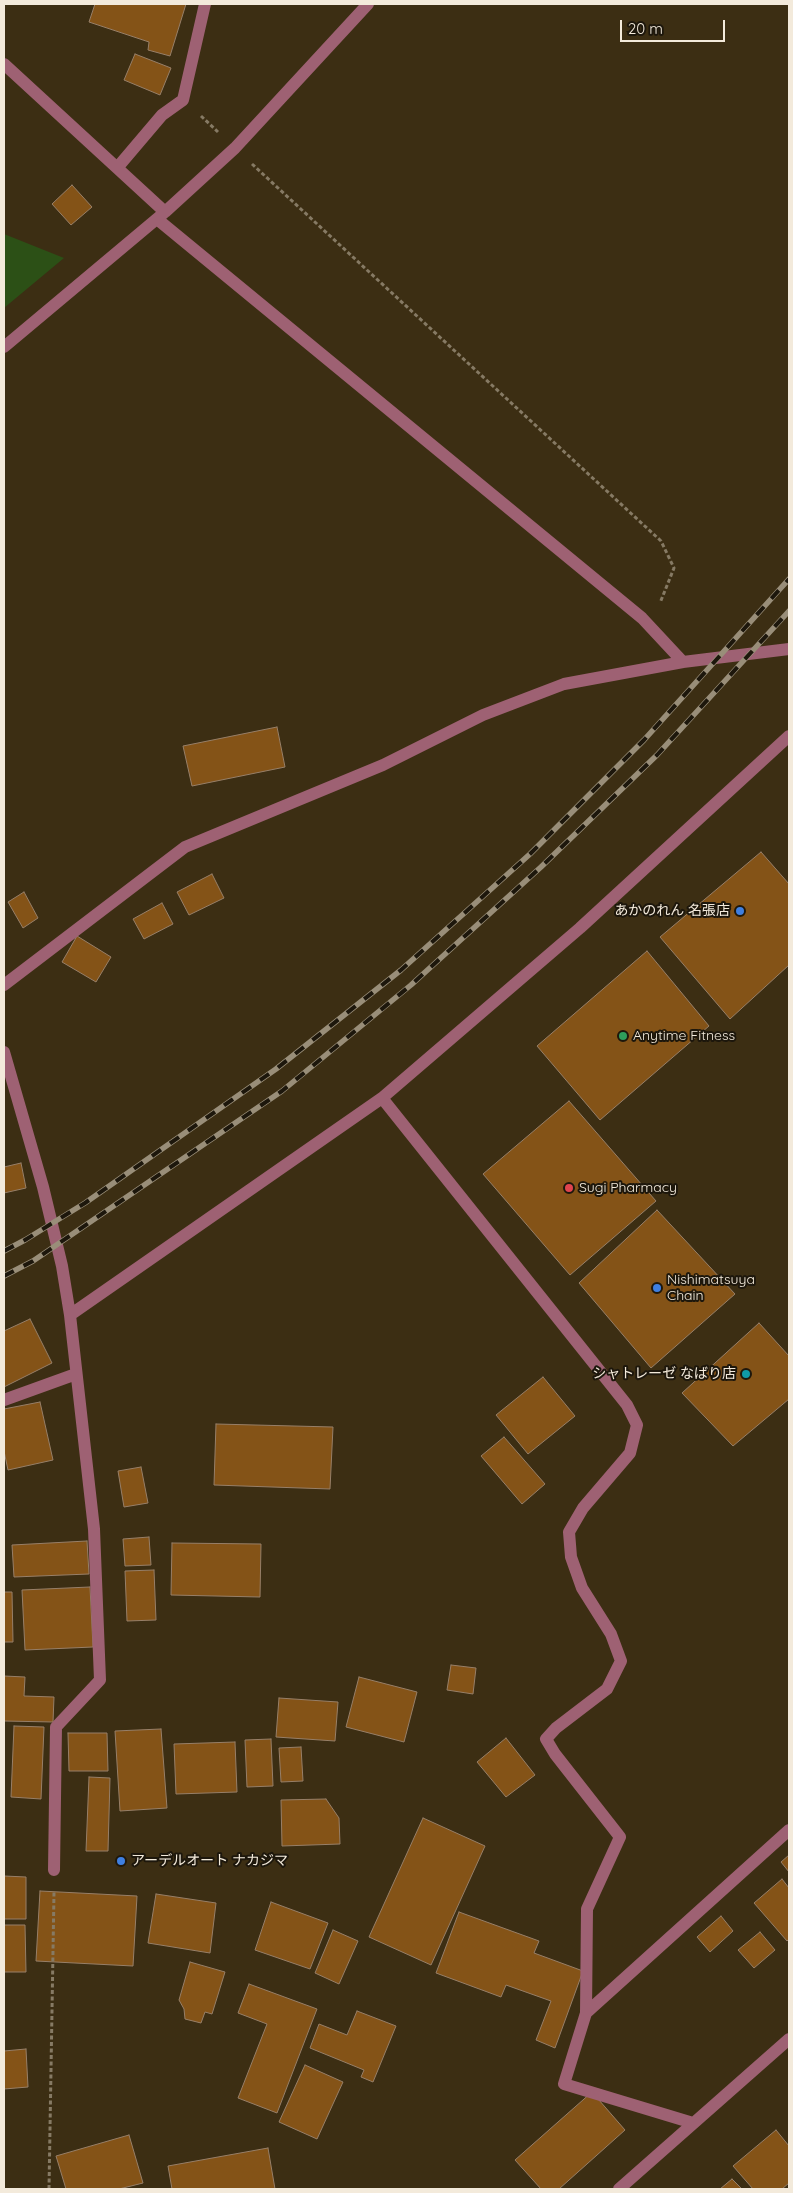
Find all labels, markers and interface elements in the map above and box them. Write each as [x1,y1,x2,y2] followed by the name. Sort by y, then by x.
[623,10,728,42] scale bar
[628,19,663,38] text: 20 m
[614,903,730,919] place label: あかのれん 名張店
[734,905,746,917] marker: あかのれん 名張店
[633,1028,735,1044] place label: Anytime Fitness
[617,1030,629,1042] marker: Anytime Fitness
[579,1180,677,1196] place label: Sugi Pharmacy
[563,1182,575,1194] marker: Sugi Pharmacy
[667,1272,755,1304] place label: Nishimatsuya Chain
[651,1282,663,1294] marker: Nishimatsuya Chain
[592,1366,736,1382] place label: シャトレーゼ なばり店
[740,1368,752,1380] marker: シャトレーゼ なばり店
[131,1853,288,1869] place label: アーデルオート ナカジマ
[115,1855,127,1867] marker: アーデルオート ナカジマ

